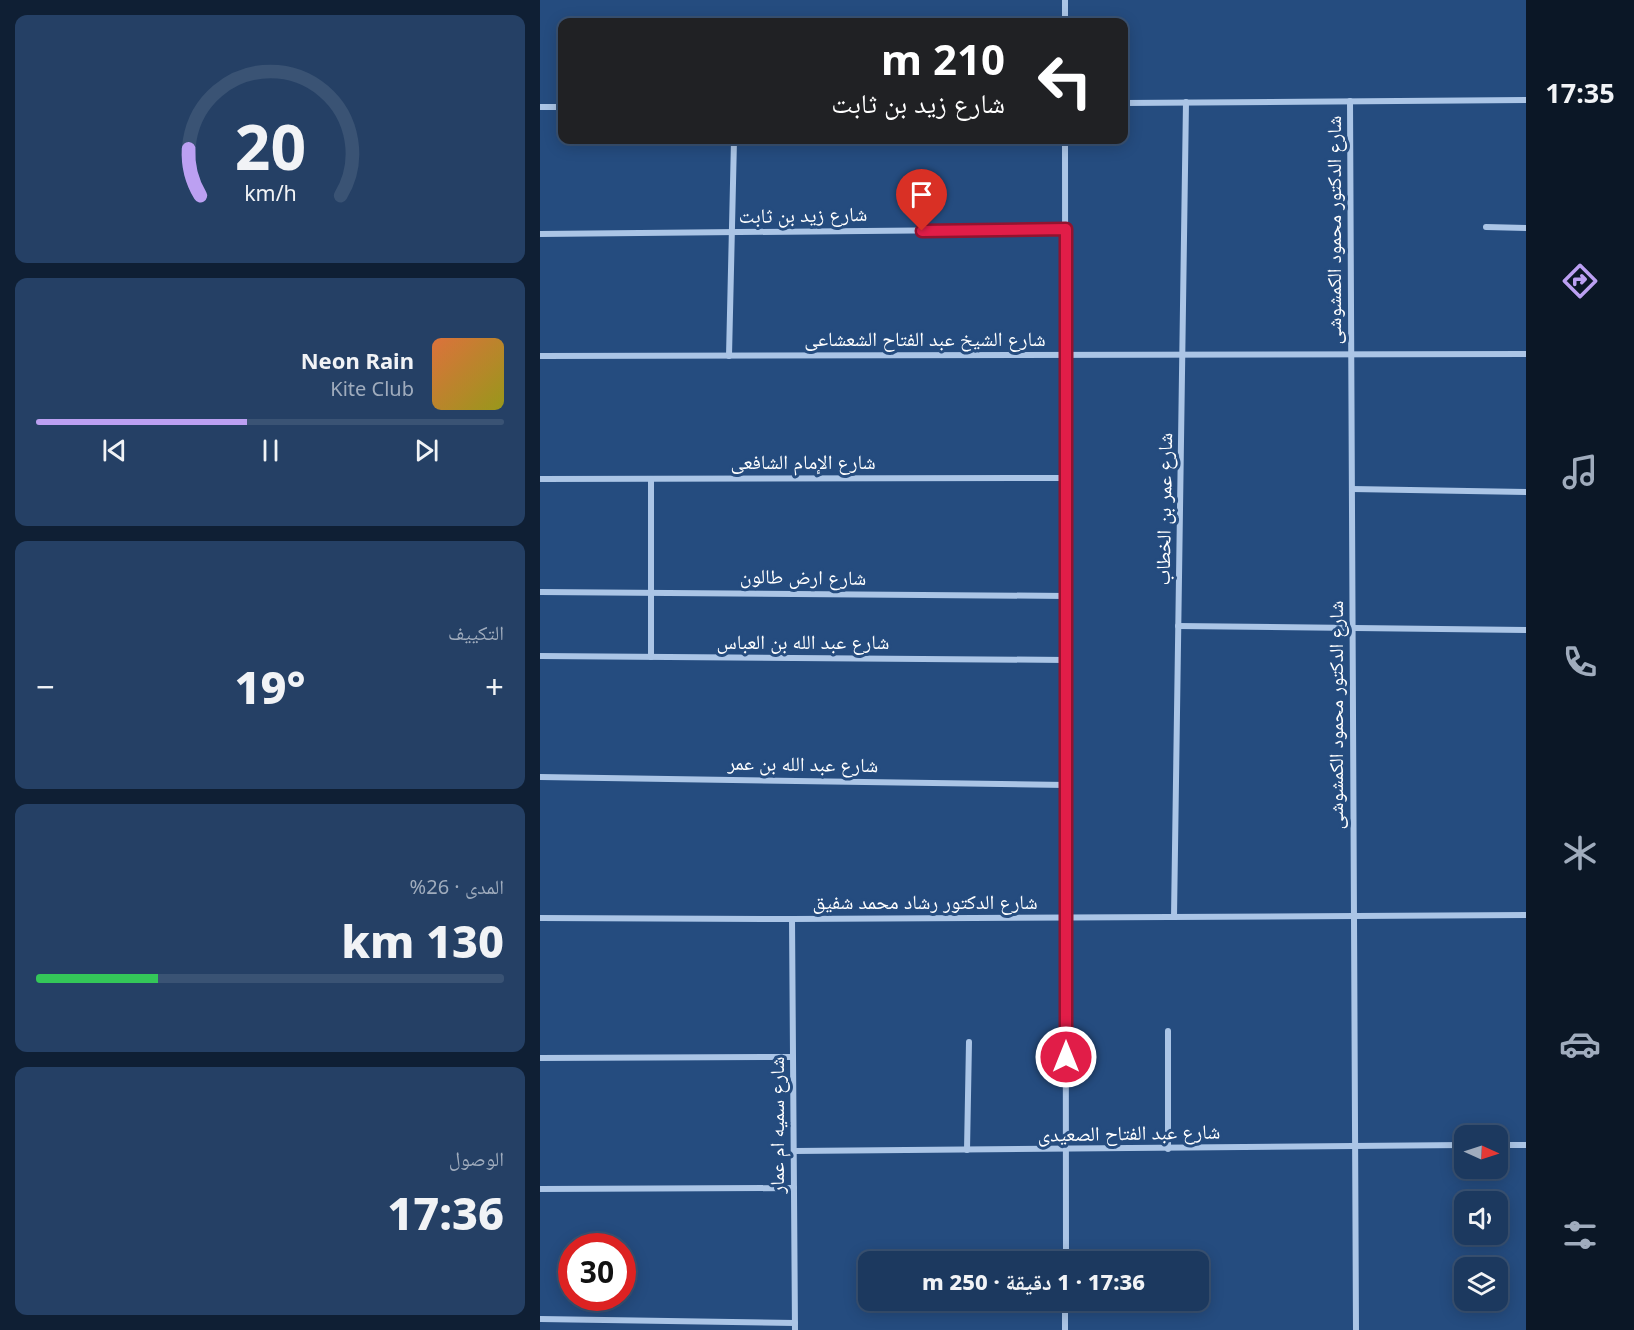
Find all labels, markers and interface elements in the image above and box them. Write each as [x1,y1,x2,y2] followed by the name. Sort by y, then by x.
[881,30,1005,87] text: 210 m
[1026,42,1104,120] icon: left
[1545,74,1615,111] text: 17:35
[831,84,1005,121] text: شارع زيد بن ثابت
[234,103,306,188] text: 20
[1320,116,1347,344] street label: شارع الدكتور محمود الكمشوشى
[896,169,947,231] pin
[244,178,296,207] text: km/h
[905,178,938,211] icon: arrive
[738,200,868,229] street label: شارع زيد بن ثابت
[1559,260,1601,302] icon: directions
[804,325,1046,352] street label: شارع الشيخ عبد الفتاح الشعشاعى
[301,345,414,375] text: Neon Rain
[330,375,414,402] text: Kite Club
[1149,432,1178,586] street label: شارع عمر بن الخطاب
[98,434,131,467] icon: previous
[254,434,287,467] icon: pause
[410,434,443,467] icon: next
[730,448,876,476] street label: شارع الإمام الشافعى
[1559,451,1601,493] icon: music
[740,562,866,591] street label: شارع ارض طالون
[1322,601,1349,829] street label: شارع الدكتور محمود الكمشوشى
[448,619,504,646] text: التكييف
[717,628,889,655] street label: شارع عبد الله بن العباس
[1559,641,1601,683] icon: phone
[234,656,306,717] text: 19°
[36,664,55,709] text: −
[485,664,504,709] text: +
[726,749,879,778] street label: شارع عبد الله بن عمر
[1559,832,1601,874] icon: climate
[410,873,504,900] text: المدى · 26%
[812,888,1038,915] street label: شارع الدكتور رشاد محمد شفيق
[341,910,504,971] text: 130 km
[1559,1023,1601,1065] icon: car
[1034,1025,1098,1089] position arrow
[763,1057,791,1194] street label: شارع سميه ام عمار
[1037,1117,1221,1148] street label: شارع عبد الفتاح الصعيدى
[1454,1125,1508,1179] north arrow
[1454,1125,1508,1311] map controls
[449,1145,504,1172] text: الوصول
[387,1182,504,1243] text: 17:36
[1454,1191,1508,1245] button: sound
[1559,1214,1601,1256] icon: filters
[558,1233,636,1311] speed limit sign: 30
[1454,1257,1508,1311] button: layers
[922,1266,1145,1296] text: 17:36 · 1 دقيقة · 250 m

